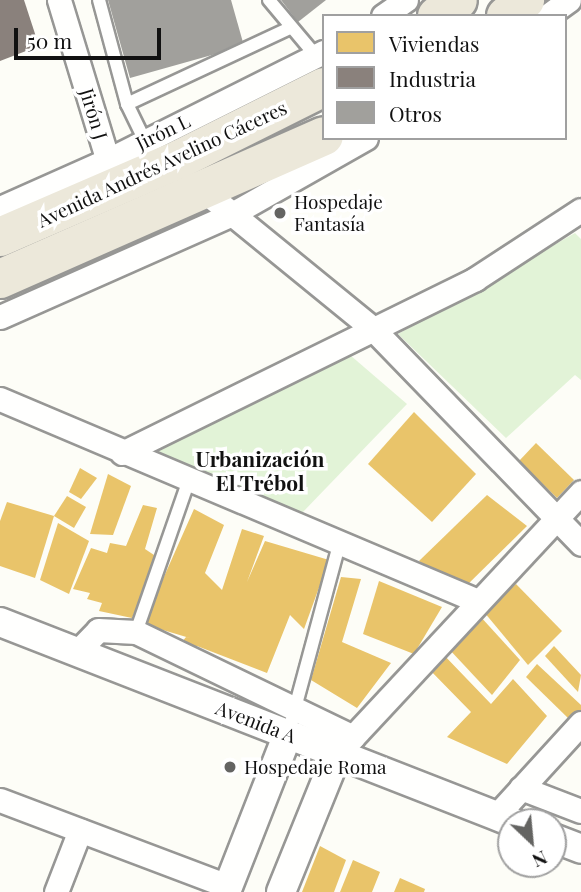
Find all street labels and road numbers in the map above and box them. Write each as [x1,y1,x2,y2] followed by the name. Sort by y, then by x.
[75,86,113,142] street label: Jirón J
[33,96,291,232] street label: Avenida Andrés Avelino Cáceres
[132,109,194,155] street label: Jirón L
[212,696,300,748] street label: Avenida A

